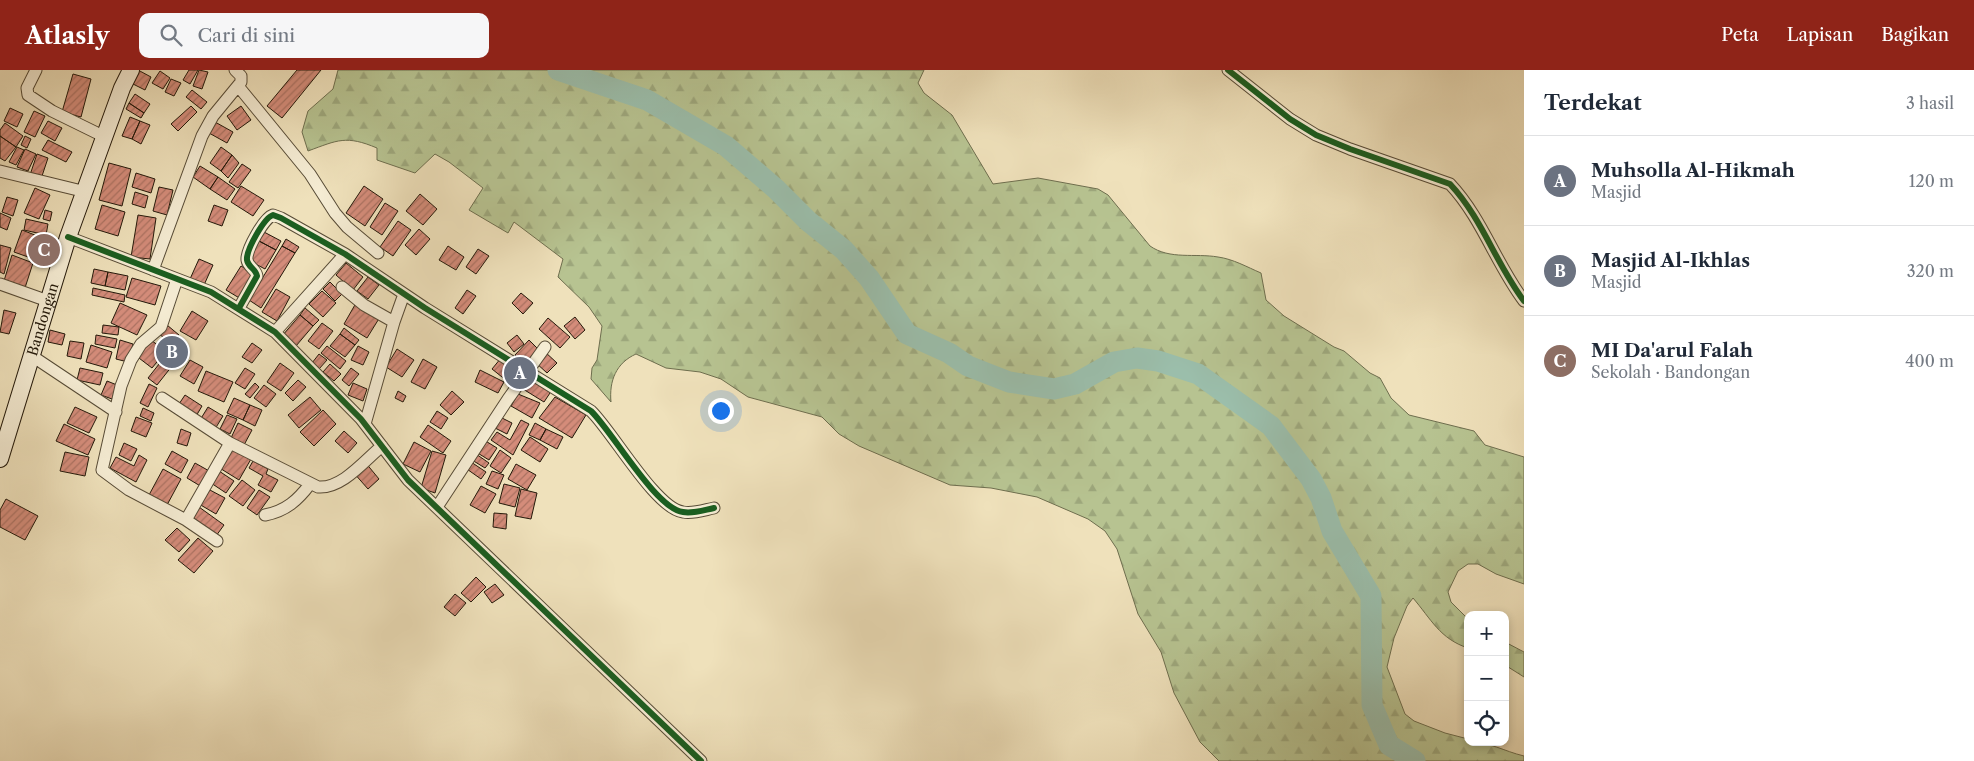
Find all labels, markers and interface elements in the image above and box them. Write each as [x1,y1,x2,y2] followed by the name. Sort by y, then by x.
[139,13,489,58] search box
[25,21,109,50] text: Atlasly
[157,21,185,49] icon: search
[197,24,295,47] text: Cari di sini
[1721,24,1759,46] text: Peta
[1787,24,1853,46] text: Lapisan
[1881,24,1949,46] text: Bagikan
[1544,90,1642,115] text: Terdekat
[1906,93,1954,113] text: 3 hasil
[1591,159,1795,182] text: Muhsolla Al-Hikmah
[1554,171,1566,191] text: A
[1909,171,1954,191] text: 120 m
[1591,182,1642,202] text: Masjid
[28,231,60,269] pin: C
[1591,249,1750,272] text: Masjid Al-Ikhlas
[1554,261,1566,281] text: B
[1907,261,1954,281] text: 320 m
[1591,272,1642,292] text: Masjid
[23,281,62,358] street label: Bandongan
[156,333,188,371] pin: B
[1591,339,1753,362] text: MI Da'arul Falah
[1554,351,1566,371] text: C
[1905,351,1954,371] text: 400 m
[504,354,536,392] pin: A
[1591,362,1750,382] text: Sekolah · Bandongan
[708,398,734,424] your location
[1464,611,1509,746] map controls
[1464,611,1509,656] button: +
[1464,656,1509,701] button: −
[1464,701,1509,746] button: locate

